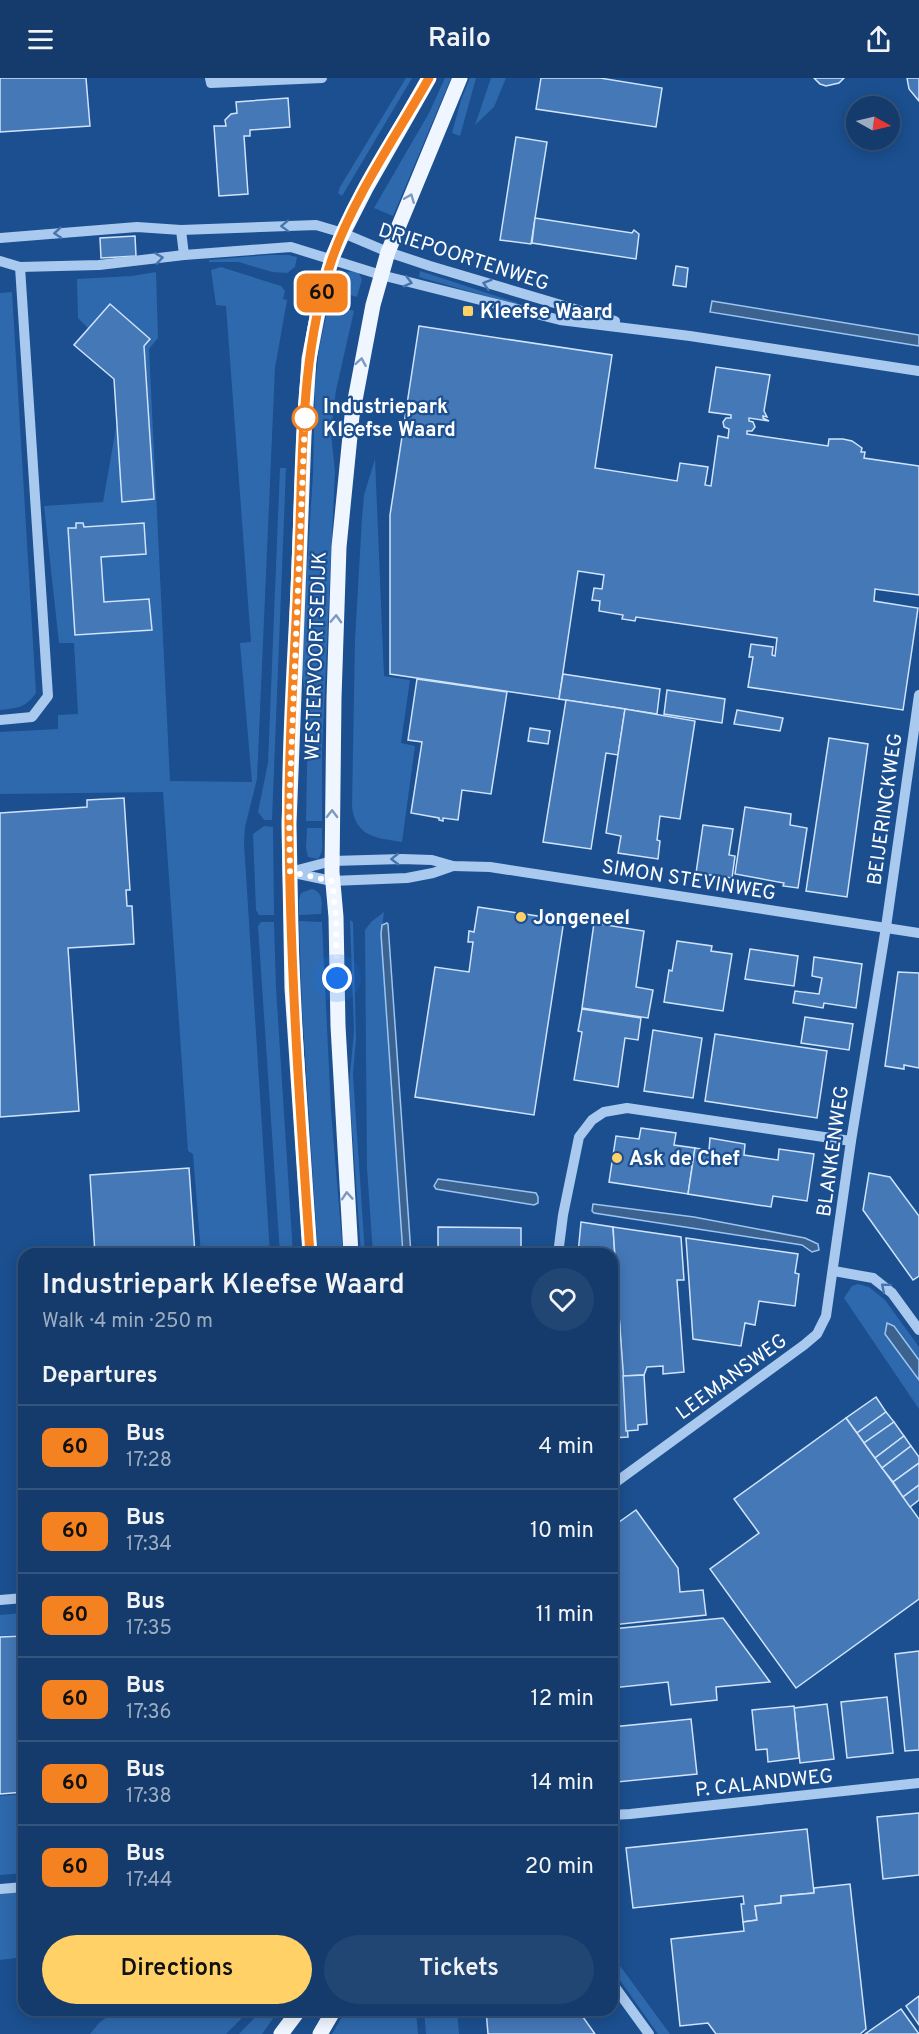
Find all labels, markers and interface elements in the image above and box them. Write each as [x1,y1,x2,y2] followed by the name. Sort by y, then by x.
[428,22,491,56] text: Railo
[24,23,57,56] icon: menu
[862,23,895,56] icon: share
[846,96,900,150] north arrow
[846,96,900,150] map controls
[403,194,415,205] one-way arrow
[375,218,552,298] street label: DRIEPOORTENWEG
[281,220,290,232] one-way arrow
[53,226,62,239] one-way arrow
[155,252,164,265] one-way arrow
[295,274,349,312] line badge: 60
[402,275,413,287] one-way arrow
[482,279,493,291] one-way arrow
[309,280,335,307] text: 60
[480,300,613,326] place label: Kleefse Waard
[461,304,475,318] marker: Kleefse Waard
[354,358,367,368] one-way arrow
[323,395,456,444] place label: Industriepark Kleefse Waard
[292,405,318,431] marker: Industriepark Kleefse Waard
[300,551,334,761] street label: WESTERVOORTSEDIJK
[330,614,343,623] one-way arrow
[862,731,910,887] street label: BEIJERINCKWEG
[326,809,339,818] one-way arrow
[391,853,400,865] one-way arrow
[600,854,778,908] street label: SIMON STEVINWEG
[533,906,630,932] place label: Jongeneel
[514,910,528,924] marker: Jongeneel
[322,963,352,993] your location
[812,1084,856,1219] street label: BLANKENWEG
[629,1147,740,1173] place label: Ask de Chef
[610,1151,624,1165] marker: Ask de Chef
[341,1191,354,1200] one-way arrow
[42,1268,405,1304] text: Industriepark Kleefse Waard
[531,1268,594,1331] button: heart
[881,1284,892,1295] one-way arrow
[42,1309,213,1335] text: Walk · 4 min · 250 m
[671,1329,793,1427] street label: LEEMANSWEG
[42,1363,158,1390] text: Departures
[126,1421,165,1448] text: Bus
[62,1434,88,1461] text: 60
[539,1434,594,1461] text: 4 min
[126,1448,172,1474] text: 17:28
[126,1505,165,1532] text: Bus
[62,1518,88,1545] text: 60
[530,1518,594,1545] text: 10 min
[126,1532,172,1558] text: 17:34
[126,1589,165,1616] text: Bus
[62,1602,88,1629] text: 60
[536,1602,594,1629] text: 11 min
[126,1616,172,1642] text: 17:35
[126,1673,165,1700] text: Bus
[62,1686,88,1713] text: 60
[531,1686,594,1713] text: 12 min
[126,1700,172,1726] text: 17:36
[126,1757,165,1784] text: Bus
[694,1764,834,1804] street label: P. CALANDWEG
[62,1770,88,1797] text: 60
[531,1770,594,1797] text: 14 min
[126,1784,172,1810] text: 17:38
[126,1841,165,1868] text: Bus
[62,1854,88,1881] text: 60
[525,1854,594,1881] text: 20 min
[126,1868,172,1894] text: 17:44
[42,1935,312,2004] button: Directions
[324,1935,594,2004] button: Tickets

